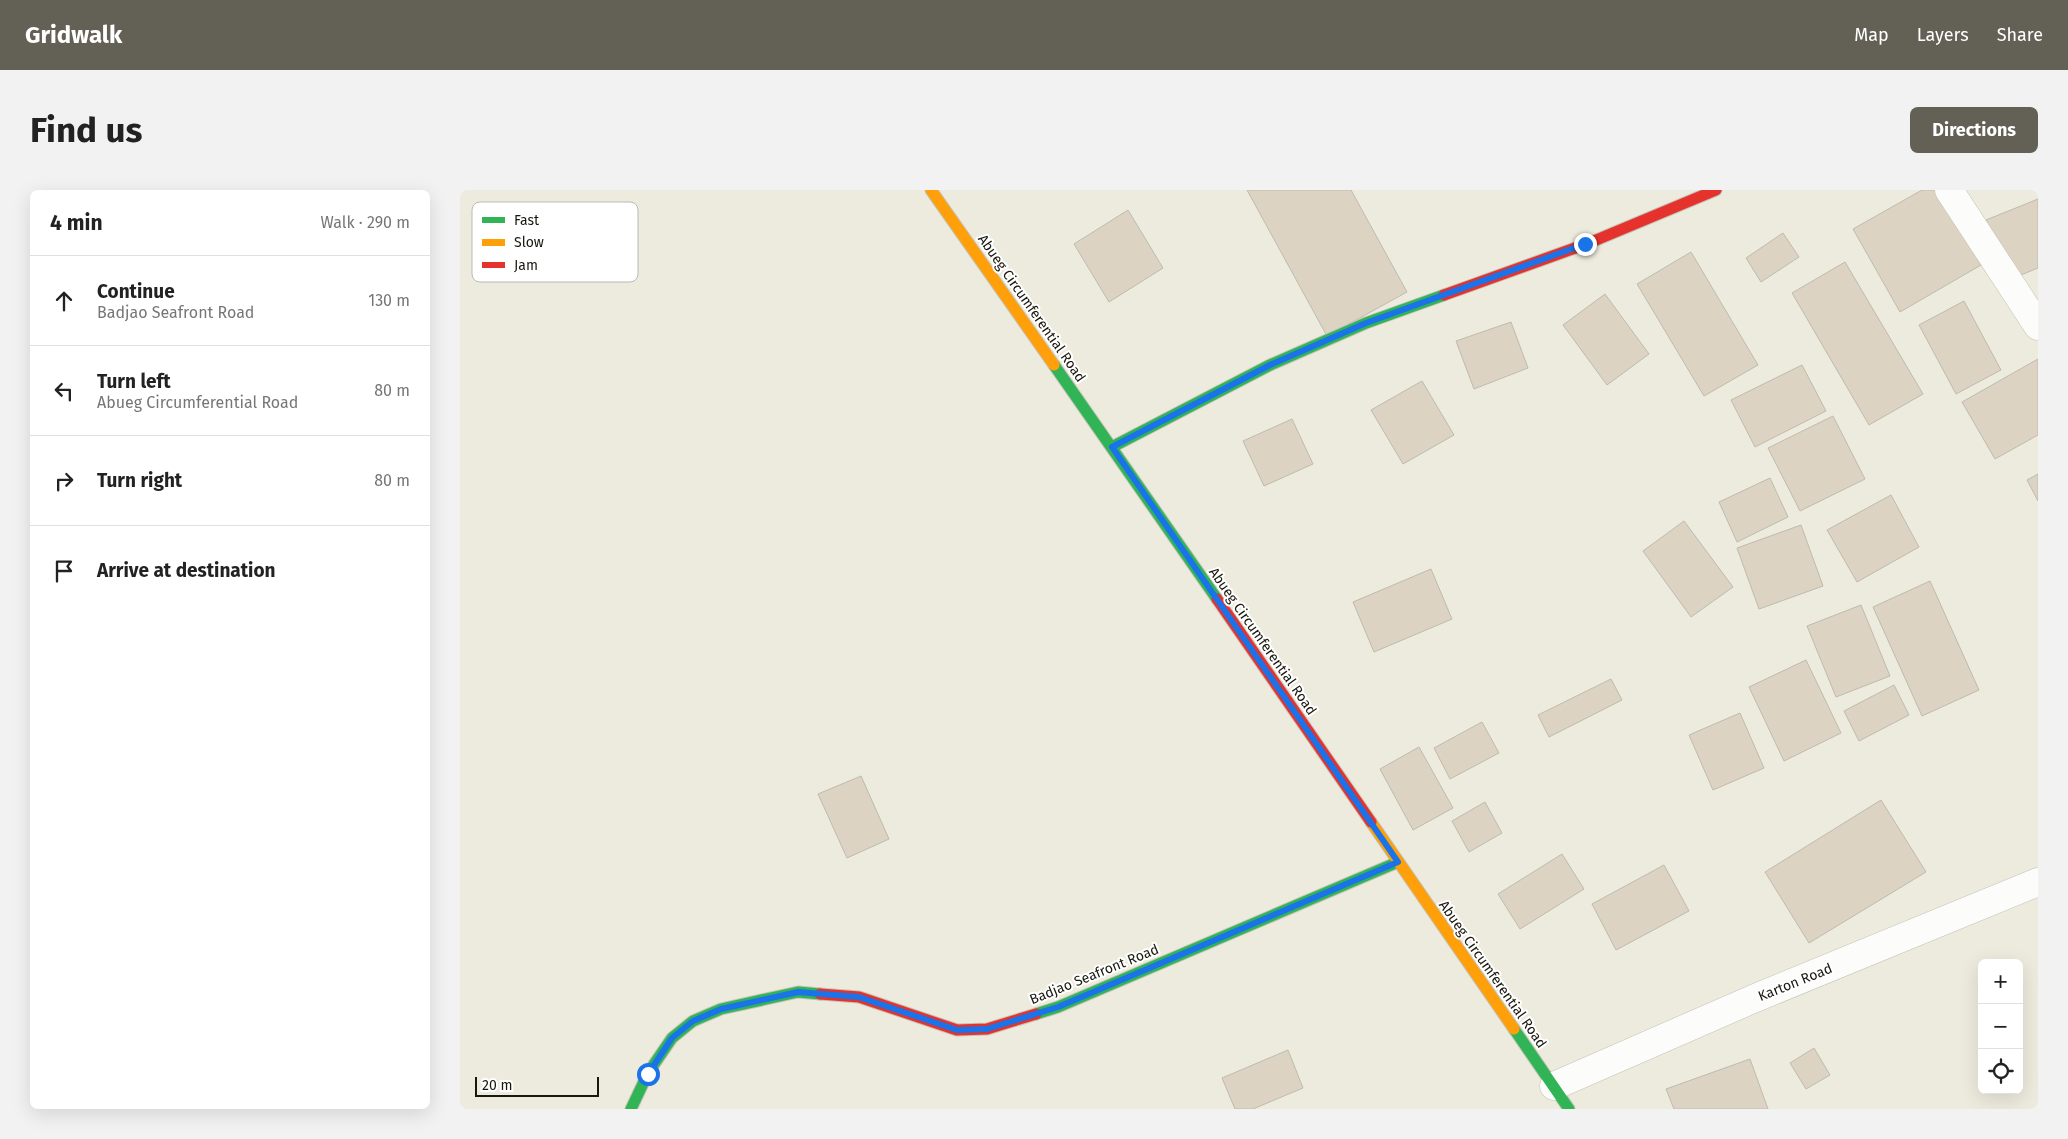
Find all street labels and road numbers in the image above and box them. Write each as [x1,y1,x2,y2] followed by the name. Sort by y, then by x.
[974,231,1089,385] street label: Abueg Circumferential Road
[1205,564,1320,718] street label: Abueg Circumferential Road
[1435,897,1550,1051] street label: Abueg Circumferential Road
[1027,941,1161,1008] street label: Badjao Seafront Road
[1756,960,1835,1005] street label: Karton Road

